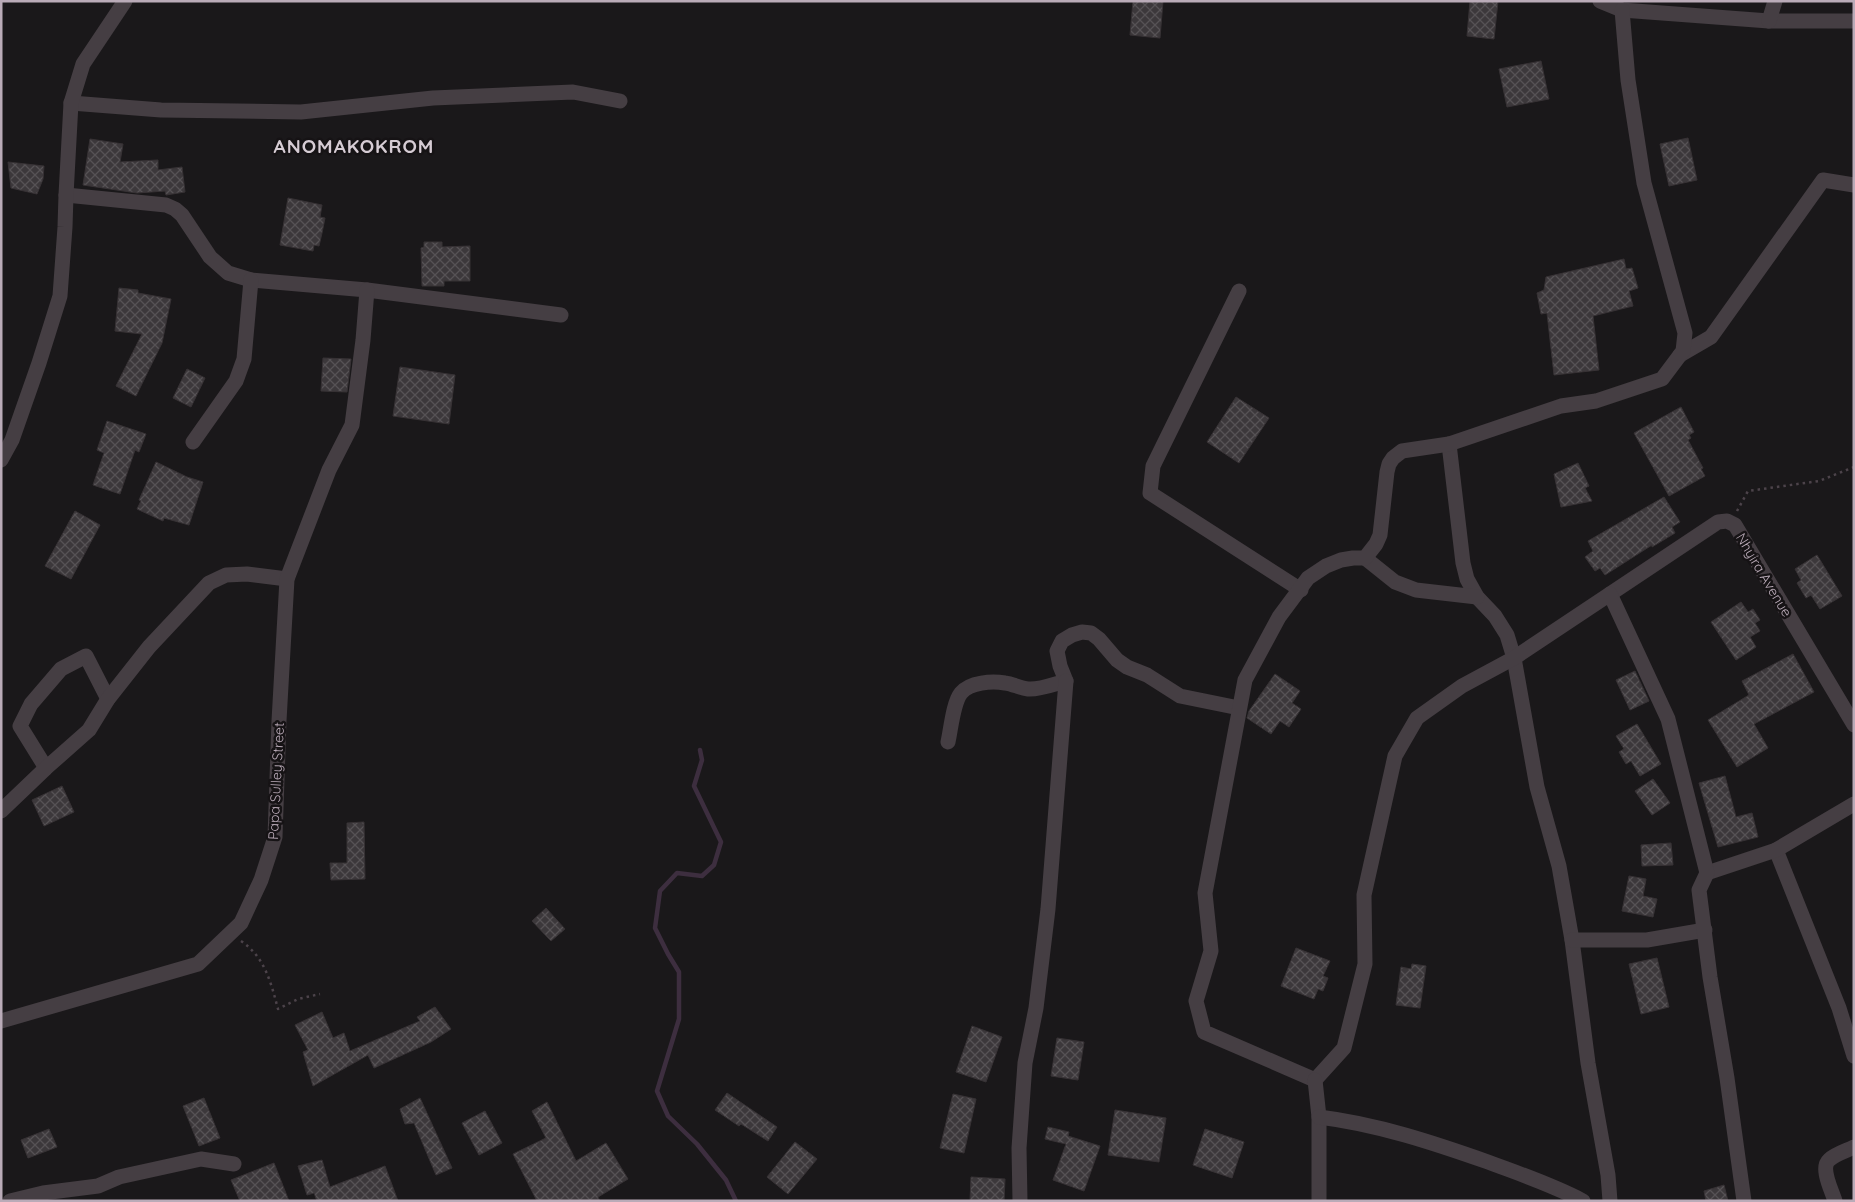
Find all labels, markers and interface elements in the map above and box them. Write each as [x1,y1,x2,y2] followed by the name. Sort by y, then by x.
[274,134,434,158] district label: ANOMAKOKROM
[1732,530,1796,620] street label: Nhyira Avenue
[264,722,288,840] street label: Papa Sulley Street

